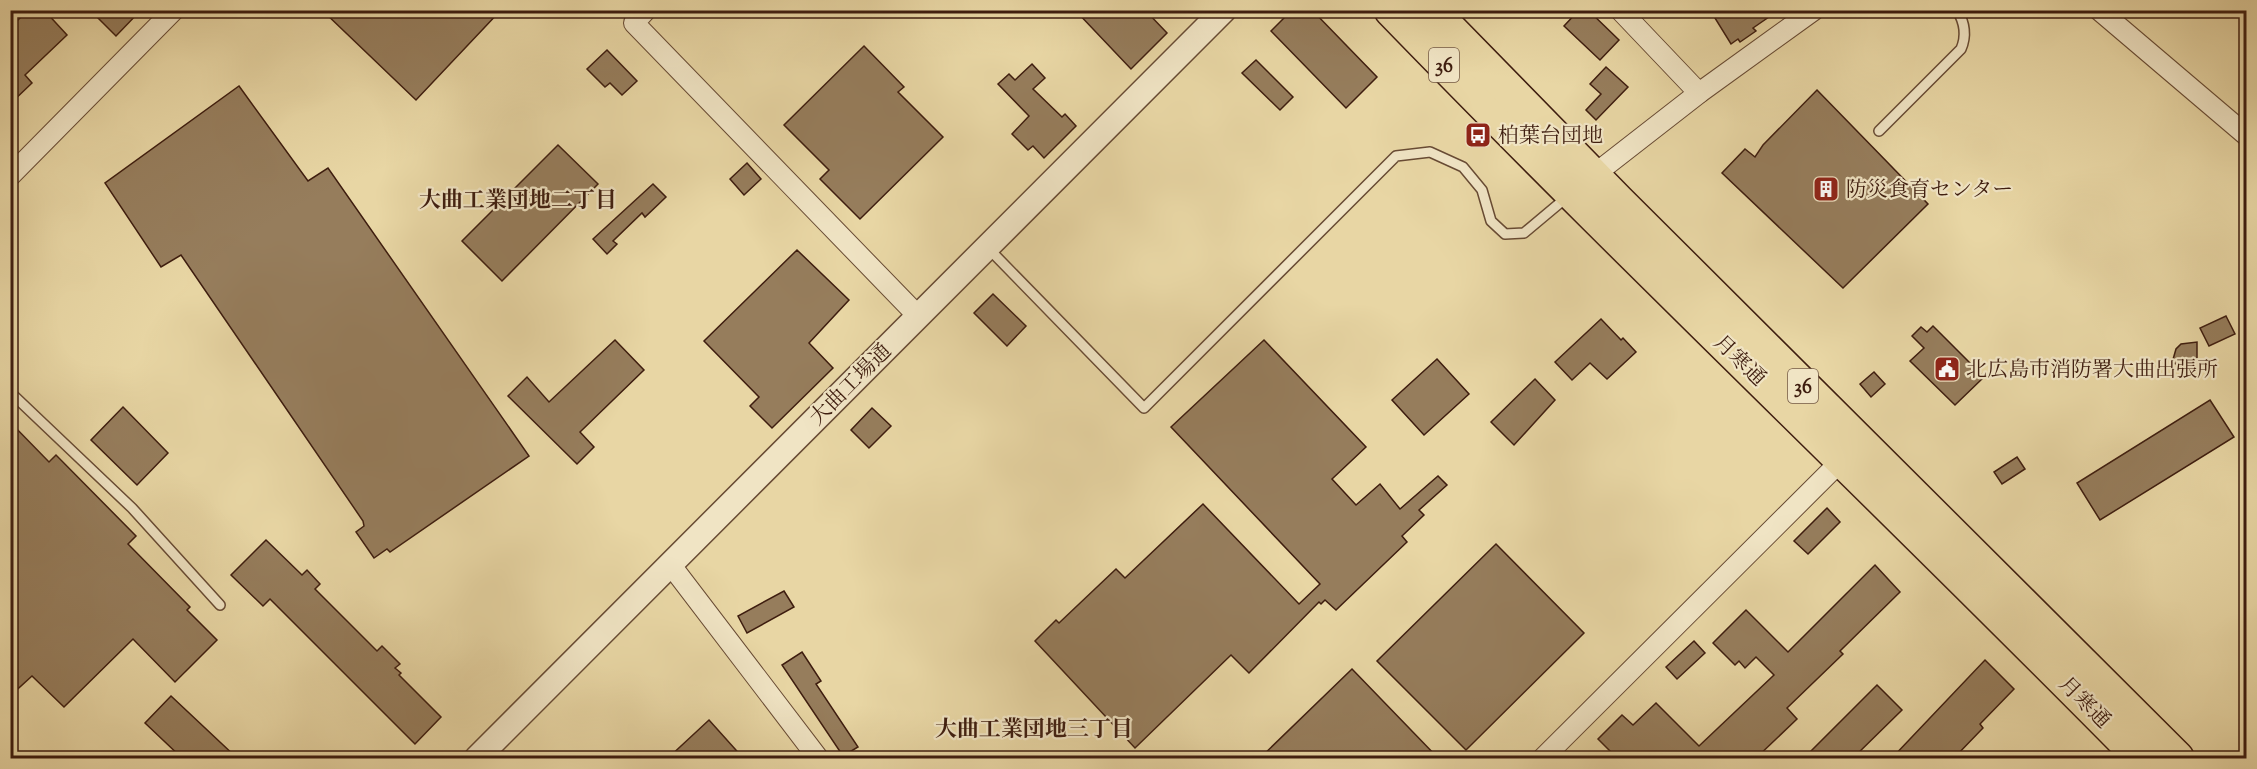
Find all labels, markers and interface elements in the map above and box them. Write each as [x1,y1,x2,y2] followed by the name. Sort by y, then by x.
[1429,48,1459,82] road number: 36
[1463,120,1493,150] bus stop icon: 柏葉台団地
[1498,122,1603,152] place label: 柏葉台団地
[1811,174,1841,204] building icon: 防災食育センター
[1846,176,2013,206] place label: 防災食育センター
[419,186,617,218] district label: 大曲工業団地二丁目
[1706,329,1772,394] street label: 月寒通
[804,338,899,433] street label: 大曲工場通
[1932,354,1962,384] public building icon: 北広島市消防署大曲出張所
[1966,356,2218,386] place label: 北広島市消防署大曲出張所
[1788,369,1818,403] road number: 36
[2051,671,2116,736] street label: 月寒通
[935,715,1133,747] district label: 大曲工業団地三丁目

